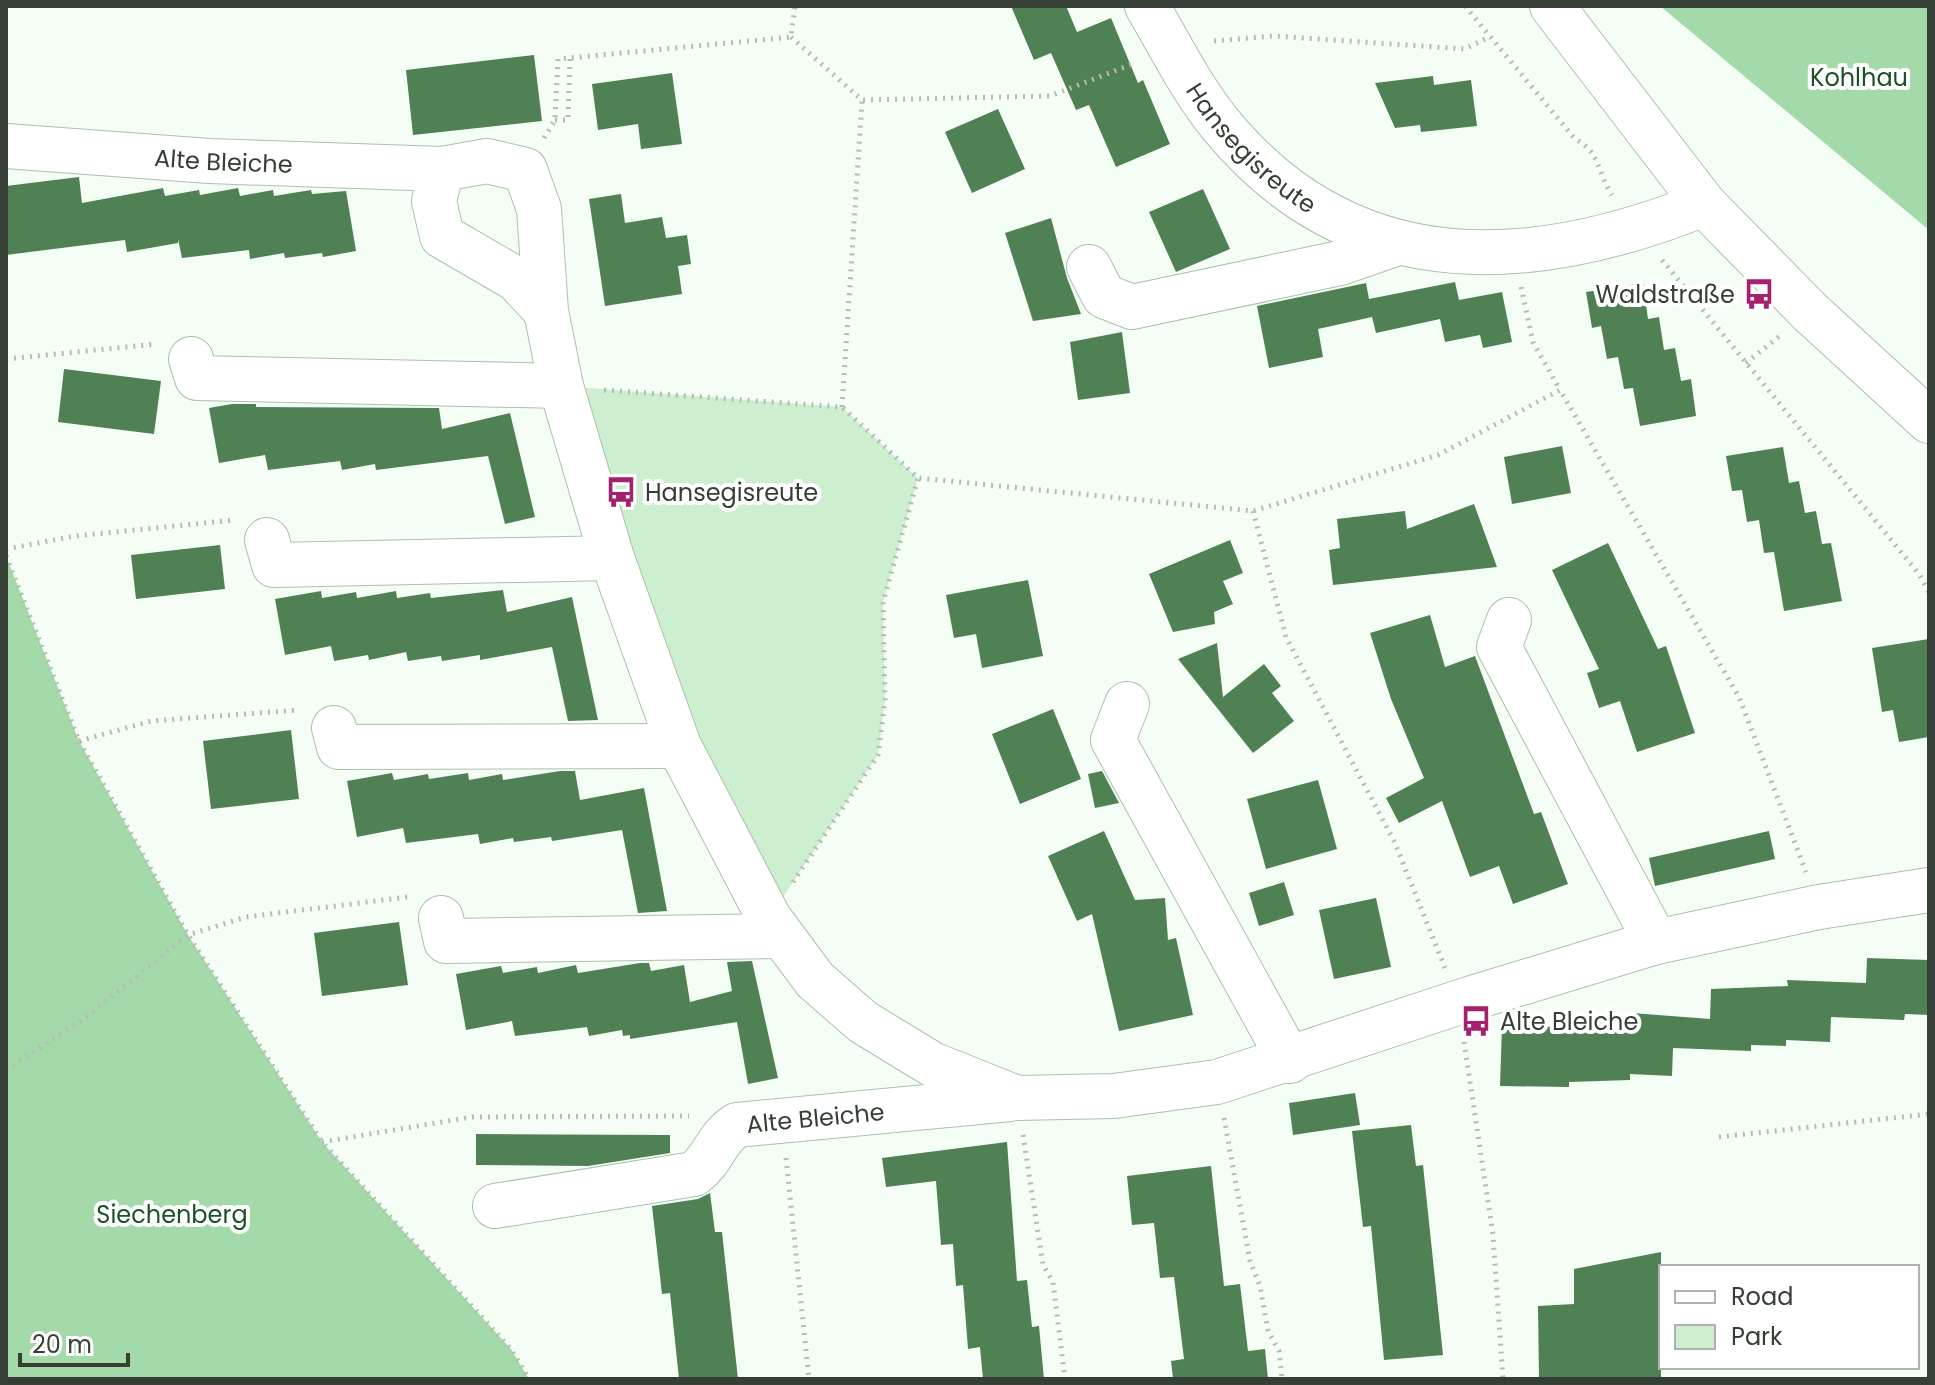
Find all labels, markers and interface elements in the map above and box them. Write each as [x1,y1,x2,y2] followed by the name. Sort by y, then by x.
[1810,61,1908,94] park label: Kohlhau
[1179,76,1323,221] street label: Hansegisreute
[153,141,293,180] street label: Alte Bleiche
[1742,277,1776,311] bus stop icon: Waldstraße
[1596,278,1735,311] place label: Waldstraße
[604,475,638,509] bus stop icon: Hansegisreute
[645,476,818,509] place label: Hansegisreute
[1459,1004,1493,1038] bus stop icon: Alte Bleiche
[1500,1005,1638,1038] place label: Alte Bleiche
[745,1095,886,1141] street label: Alte Bleiche
[96,1198,248,1231] park label: Siechenberg
[1659,1265,1919,1369] legend
[1731,1280,1793,1313] text: Road
[20,1317,128,1367] scale bar
[1731,1320,1783,1353] text: Park
[32,1328,92,1361] text: 20 m

